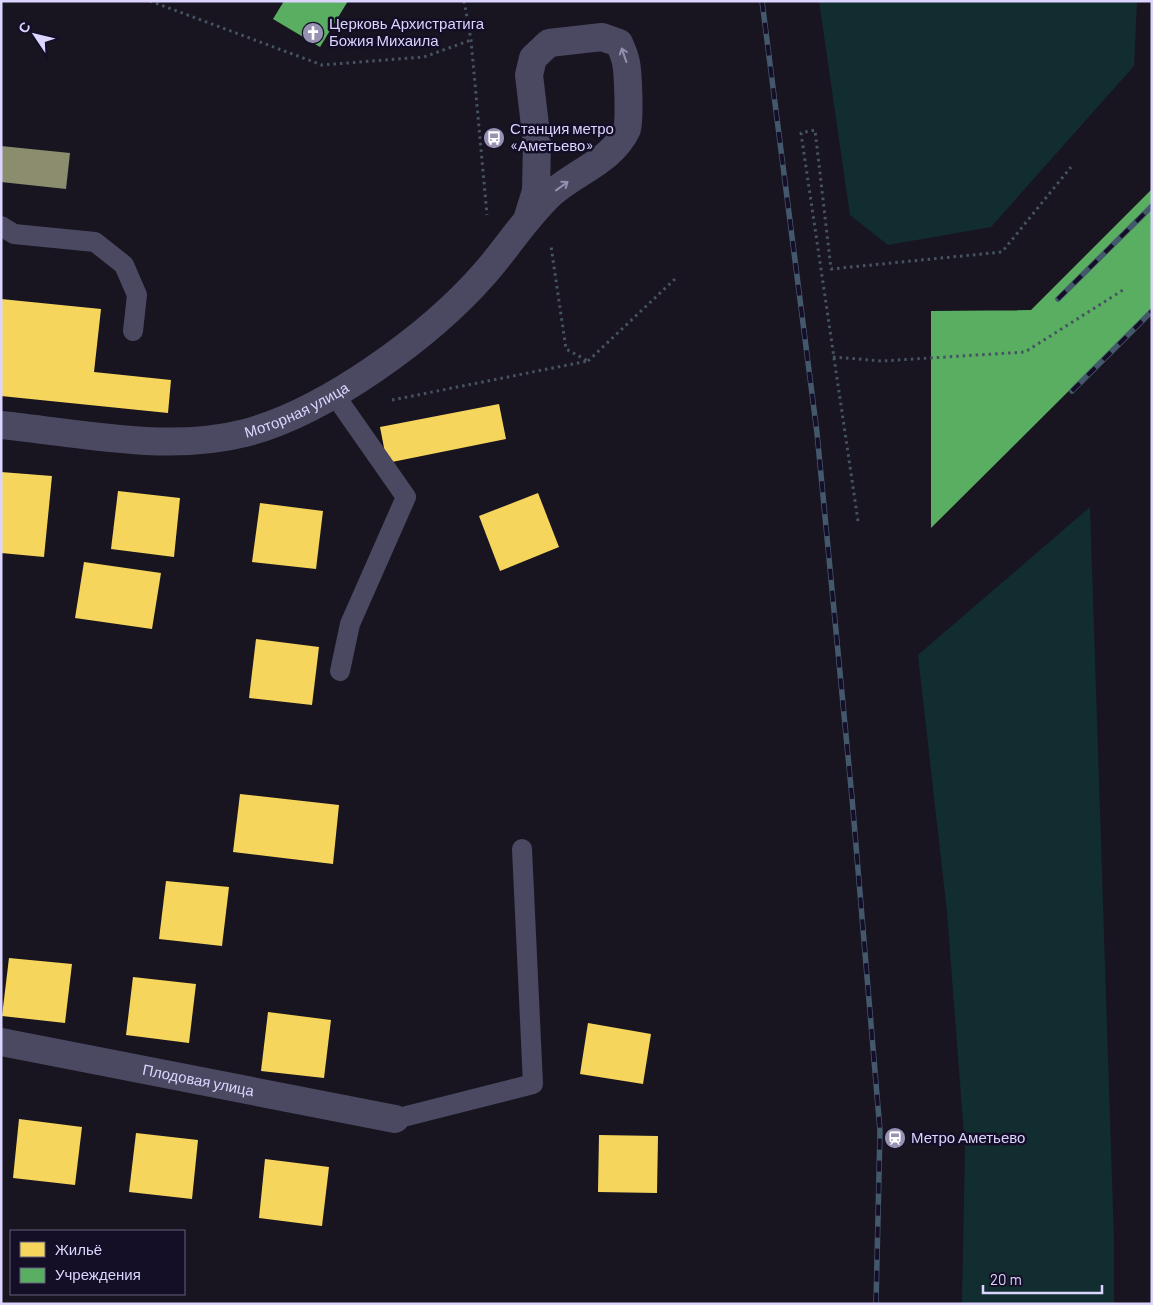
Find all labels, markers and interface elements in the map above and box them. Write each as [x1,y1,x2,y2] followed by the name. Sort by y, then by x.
[10,10,60,60] north arrow
[329,14,485,49] place label: Церковь Архистратига Божия Михаила
[14,18,34,36] text: С
[301,21,325,45] church icon: Церковь Архистратига Божия Михаила
[618,48,628,64] one-way arrow
[510,119,614,154] place label: Станция метро «Аметьево»
[482,126,506,150] bus stop icon: Станция метро «Аметьево»
[555,181,569,191] one-way arrow
[242,377,352,441] street label: Моторная улица
[141,1060,256,1099] street label: Плодовая улица
[883,1126,907,1150] station icon: Метро Аметьево
[911,1128,1025,1146] place label: Метро Аметьево
[10,1230,185,1295] legend
[55,1240,102,1258] text: Жильё
[983,1262,1102,1294] scale bar
[55,1265,141,1283] text: Учреждения
[990,1270,1022,1288] text: 20 m

